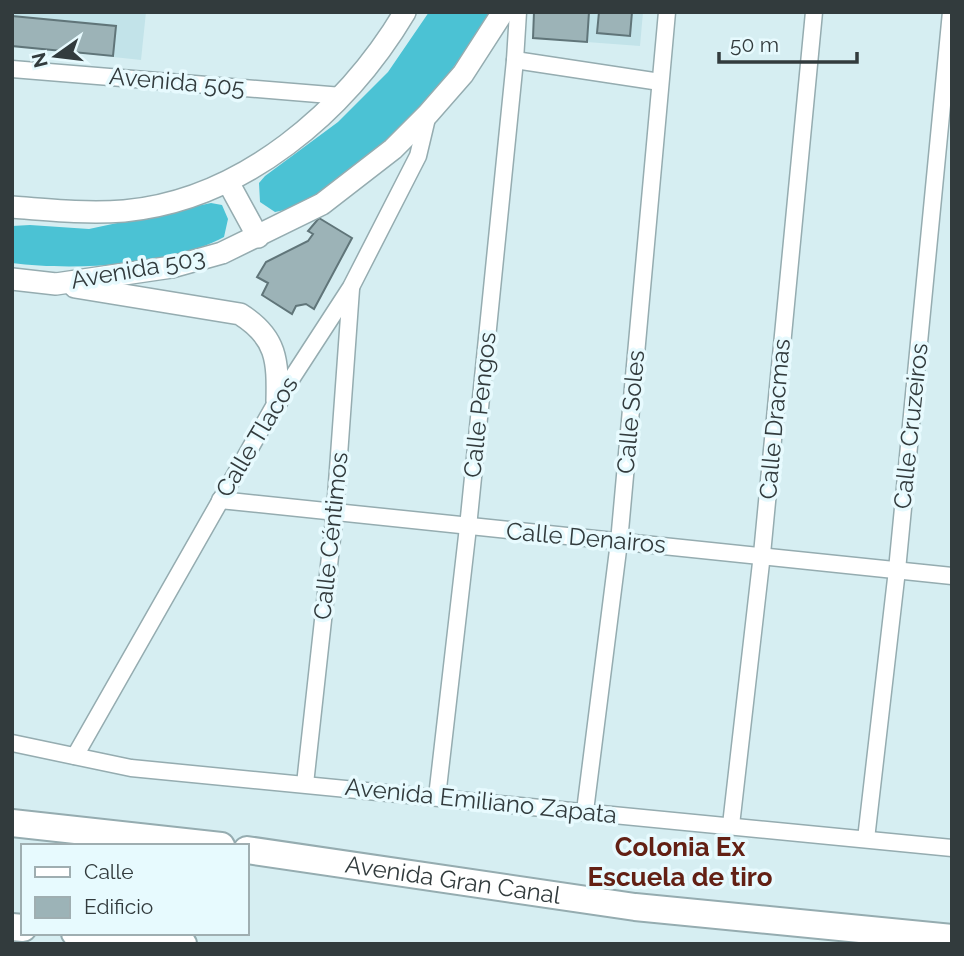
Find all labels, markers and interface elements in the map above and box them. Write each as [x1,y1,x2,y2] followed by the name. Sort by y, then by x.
[21,21,91,91] north arrow
[719,21,857,65] scale bar
[730,32,779,57] text: 50 m
[27,50,52,70] text: N
[108,61,246,102] street label: Avenida 505
[69,242,207,295] street label: Avenida 503
[457,331,502,479] street label: Calle Pengos
[753,337,796,501] street label: Calle Dracmas
[887,342,934,510] street label: Calle Cruzeiros
[611,349,650,475] street label: Calle Soles
[209,371,304,502] street label: Calle Tlacos
[307,451,354,621] street label: Calle Céntimos
[505,516,667,559] street label: Calle Denairos
[344,772,618,829] street label: Avenida Emiliano Zapata
[588,832,772,892] district label: Colonia Ex Escuela de tiro
[21,844,248,935] legend
[343,850,563,910] street label: Avenida Gran Canal
[84,859,134,884] text: Calle
[84,894,153,919] text: Edificio

